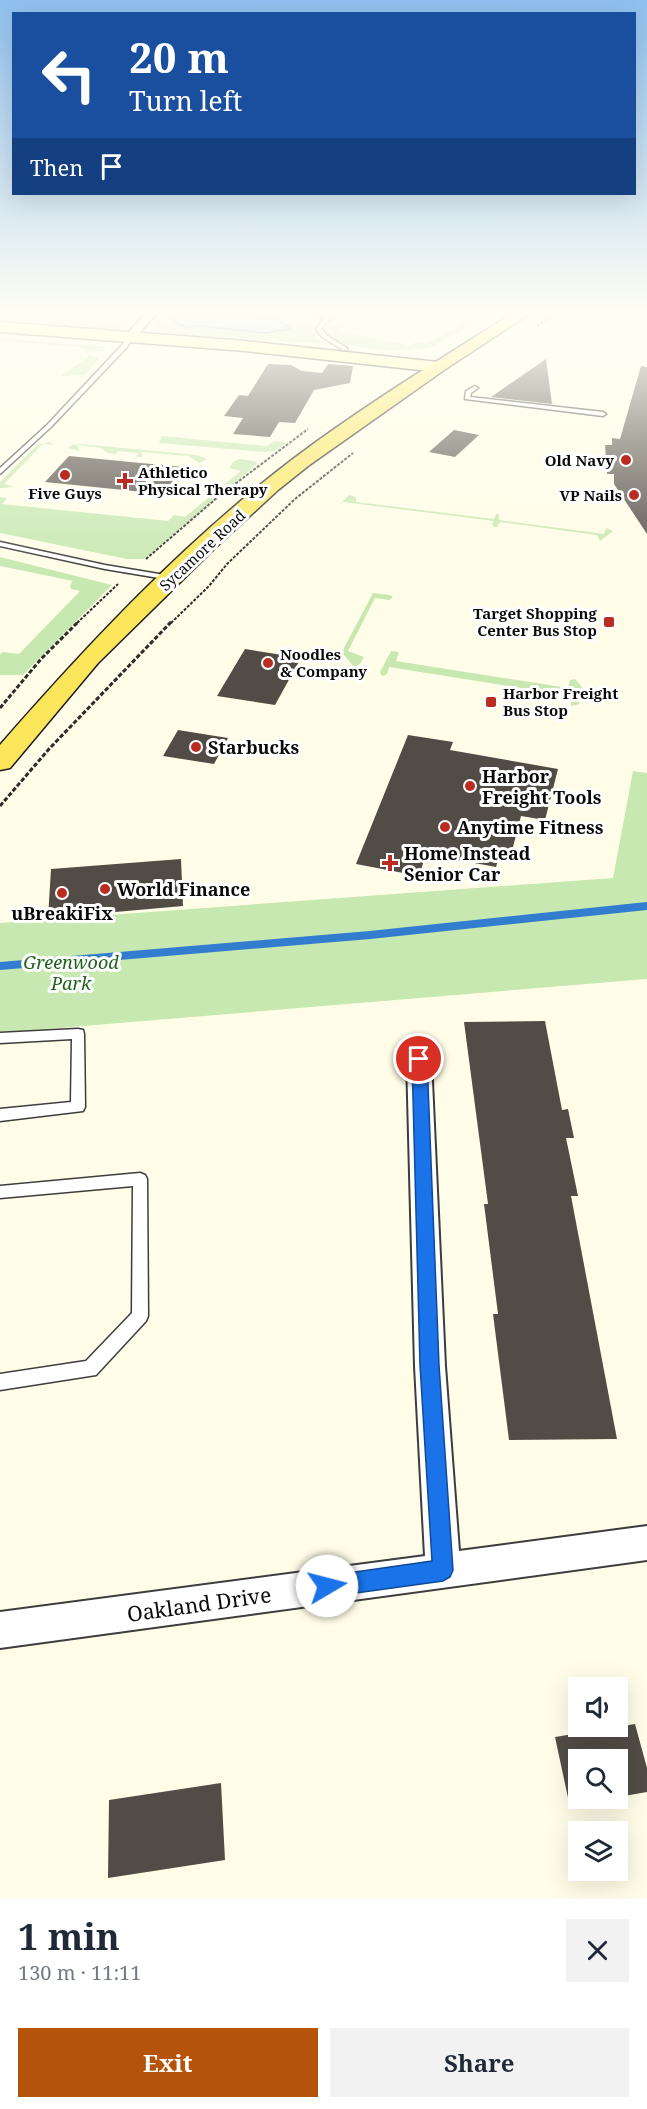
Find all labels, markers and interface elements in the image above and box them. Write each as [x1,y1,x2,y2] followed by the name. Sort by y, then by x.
[129,28,229,85] text: 20 m
[30,36,108,114] icon: left
[129,82,242,119] text: Turn left
[95,150,128,183] icon: arrive
[30,152,83,182] text: Then
[545,450,614,470] place label: Old Navy
[619,453,633,467] marker: Old Navy
[138,462,268,499] place label: Athletico Physical Therapy
[58,468,72,482] marker: Five Guys
[116,472,134,490] marker: Athletico Physical Therapy
[28,483,102,503] place label: Five Guys
[559,485,622,505] place label: VP Nails
[627,488,641,502] marker: VP Nails
[155,505,249,595] street label: Sycamore Road
[473,603,598,640] place label: Target Shopping Center Bus Stop
[602,615,616,629] marker: Target Shopping Center Bus Stop
[280,644,367,681] place label: Noodles & Company
[261,656,275,670] marker: Noodles & Company
[503,683,618,720] place label: Harbor Freight Bus Stop
[484,695,498,709] marker: Harbor Freight Bus Stop
[208,735,300,759] place label: Starbucks
[189,740,203,754] marker: Starbucks
[482,764,602,809] place label: Harbor Freight Tools
[463,779,477,793] marker: Harbor Freight Tools
[457,815,604,839] place label: Anytime Fitness
[438,820,452,834] marker: Anytime Fitness
[404,841,531,886] place label: Home Instead Senior Car
[381,854,399,872] marker: Home Instead Senior Car
[117,877,250,901] place label: World Finance
[98,882,112,896] marker: World Finance
[55,886,69,900] marker: uBreakiFix
[11,901,113,925] place label: uBreakiFix
[23,950,119,995] park label: Greenwood Park
[393,1033,444,1084] pin
[402,1042,435,1075] icon: arrive
[295,1554,359,1618] position arrow
[125,1580,273,1628] street label: Oakland Drive
[568,1677,628,1881] map controls
[568,1677,628,1737] button: sound
[568,1749,628,1809] button: search
[568,1821,628,1881] button: layers
[18,1912,120,1961] text: 1 min
[566,1919,629,1982] button: close
[18,1959,141,1986] text: 130 m · 11:11
[18,2028,318,2097] button: Exit
[330,2028,629,2097] button: Share

